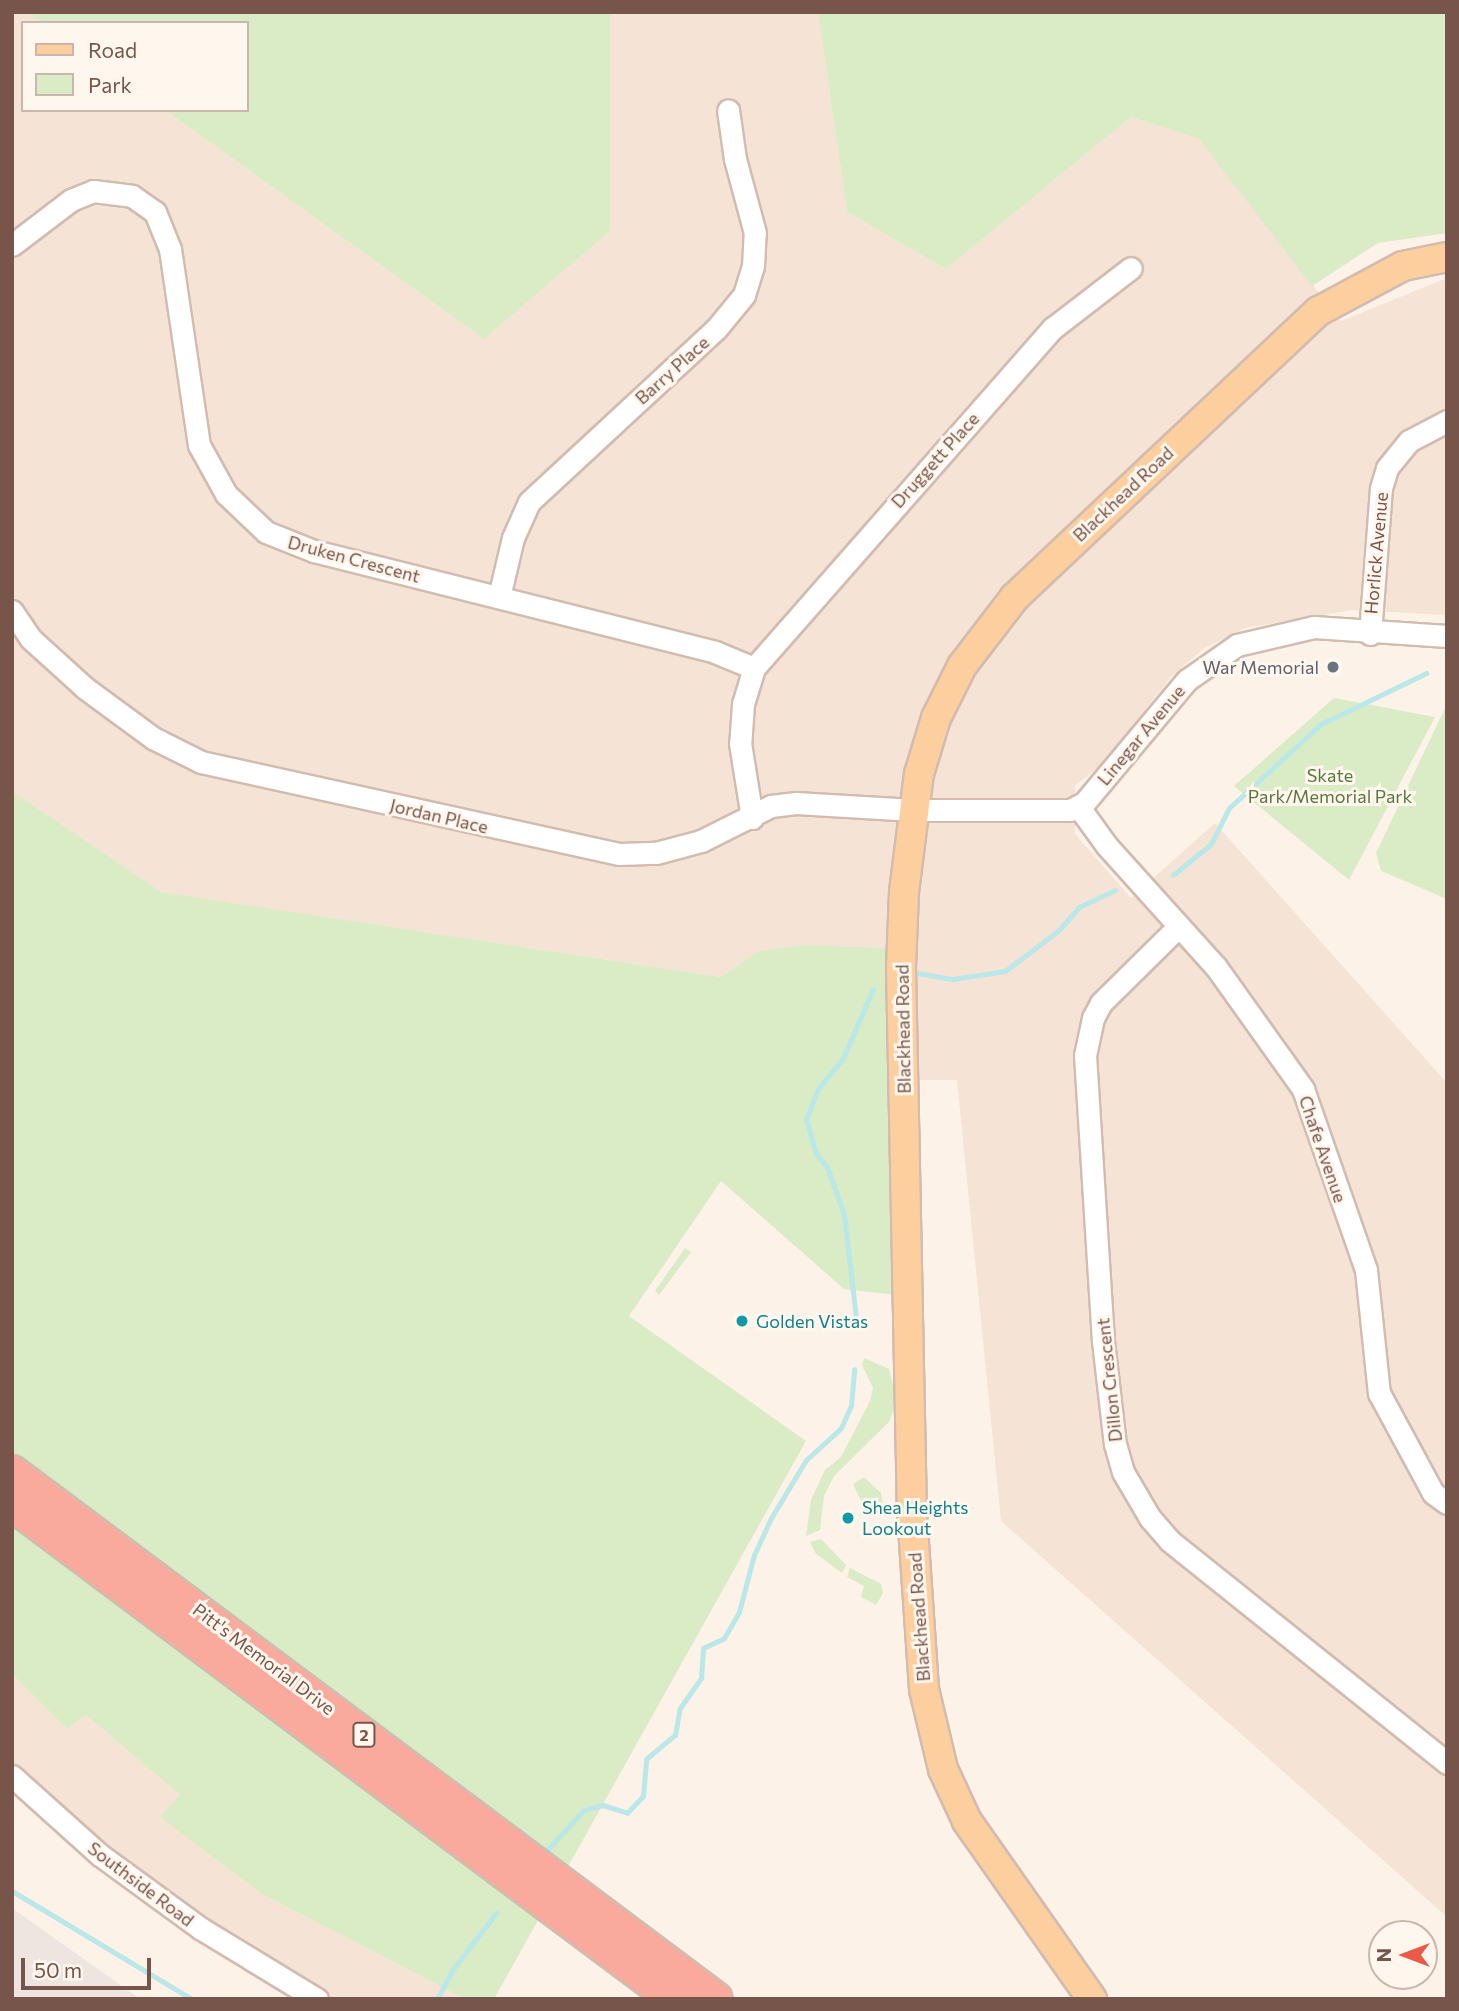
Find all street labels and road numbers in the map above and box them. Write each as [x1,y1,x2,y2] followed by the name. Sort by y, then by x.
[631,331,713,409] street label: Barry Place
[886,408,984,512] street label: Druggett Place
[1068,442,1178,546] street label: Blackhead Road
[1360,491,1392,615] street label: Horlick Avenue
[285,531,423,587] street label: Druken Crescent
[1093,680,1189,790] street label: Linegar Avenue
[388,794,490,838] street label: Jordan Place
[891,964,915,1094] street label: Blackhead Road
[1295,1093,1351,1205] street label: Chafe Avenue
[1092,1317,1126,1443] street label: Dillon Crescent
[904,1552,934,1682] street label: Blackhead Road
[189,1599,339,1719] street label: Pitt's Memorial Drive
[352,1722,376,1748] road number: 2
[84,1837,198,1931] street label: Southside Road

